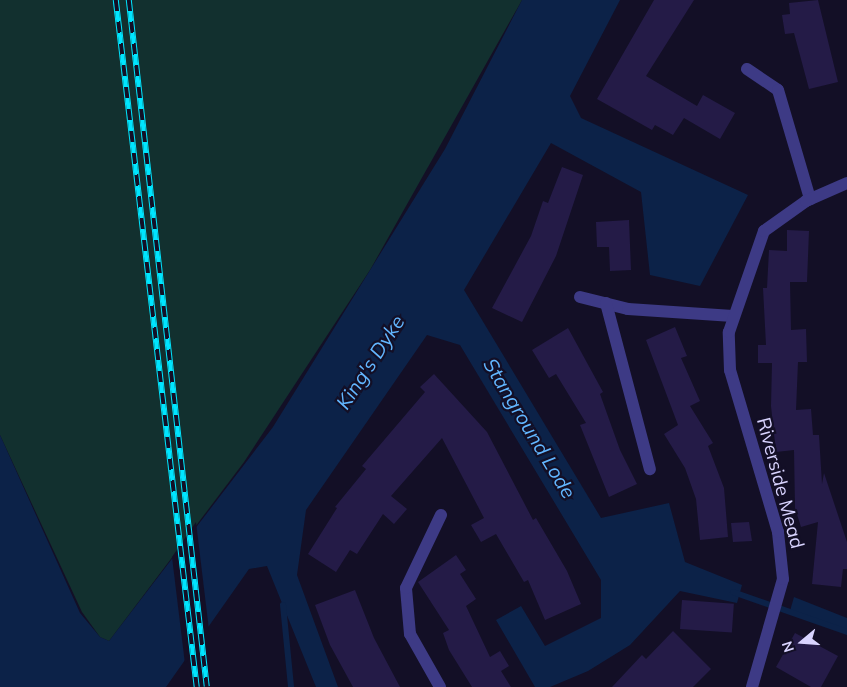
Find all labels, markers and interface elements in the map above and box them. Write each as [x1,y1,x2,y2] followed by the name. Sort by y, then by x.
[331,310,409,414] water label: King's Dyke
[479,354,581,502] water label: Stanground Lode
[752,415,808,551] street label: Riverside Mead
[777,617,827,667] north arrow
[778,639,798,654] text: N

